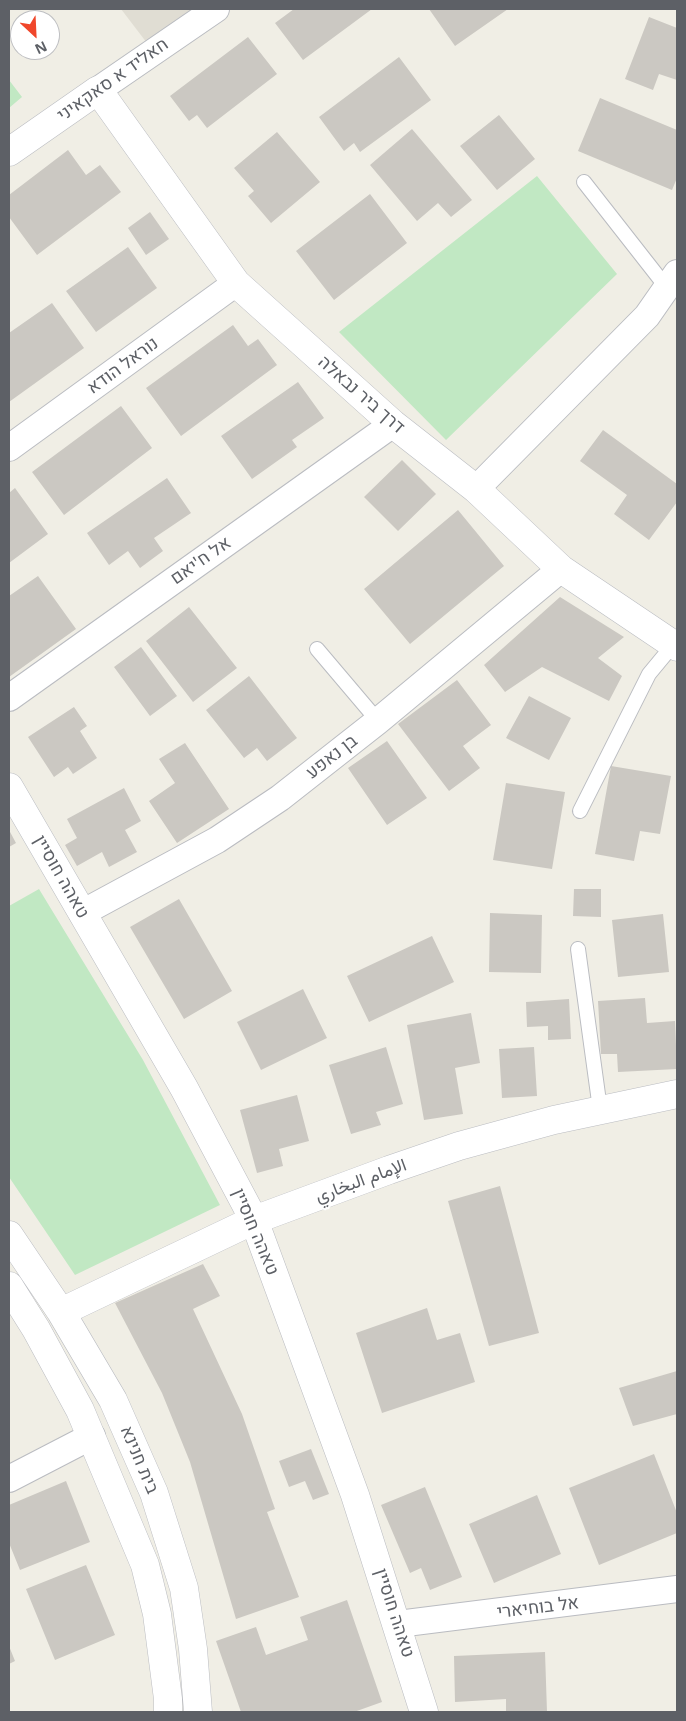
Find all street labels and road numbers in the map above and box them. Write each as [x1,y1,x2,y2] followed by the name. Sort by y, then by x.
[53,34,173,126] street label: חאליד א סאקאיני
[83,333,163,399] street label: נוראל הודא
[313,352,409,438] street label: דרך ביר נבאלה
[167,532,235,590] street label: אל ח'יאם
[302,730,362,784] street label: בן נאפע
[29,832,93,922] street label: טאהה חוסיין
[312,1155,410,1207] street label: الإمام البخاري
[227,1185,283,1279] street label: טאהה חוסיין
[115,1423,163,1497] street label: בית חנינא
[369,1566,419,1660] street label: טאהה חוסיין
[496,1592,580,1624] street label: אל בוחיארי

